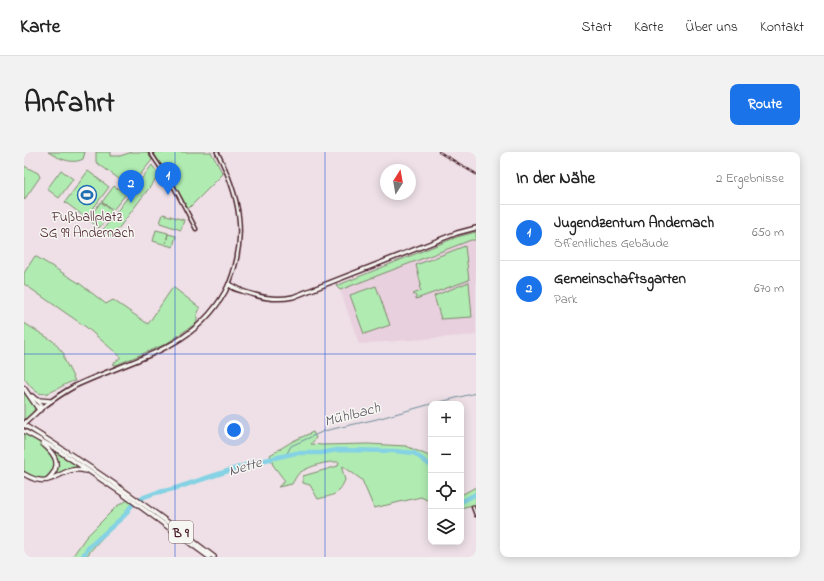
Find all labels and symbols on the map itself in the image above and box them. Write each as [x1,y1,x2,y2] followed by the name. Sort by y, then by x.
[155,162,181,195] pin: 1
[380,164,416,200] north arrow
[118,170,144,203] pin: 2
[76,184,98,206] sports icon: Fußballplatz SG 99 Andernach
[40,207,134,244] place label: Fußballplatz SG 99 Andernach
[322,397,384,433] water label: Mühlbach
[224,420,244,440] your location
[226,451,266,482] water label: Nette
[169,521,193,543] road number: B 9

